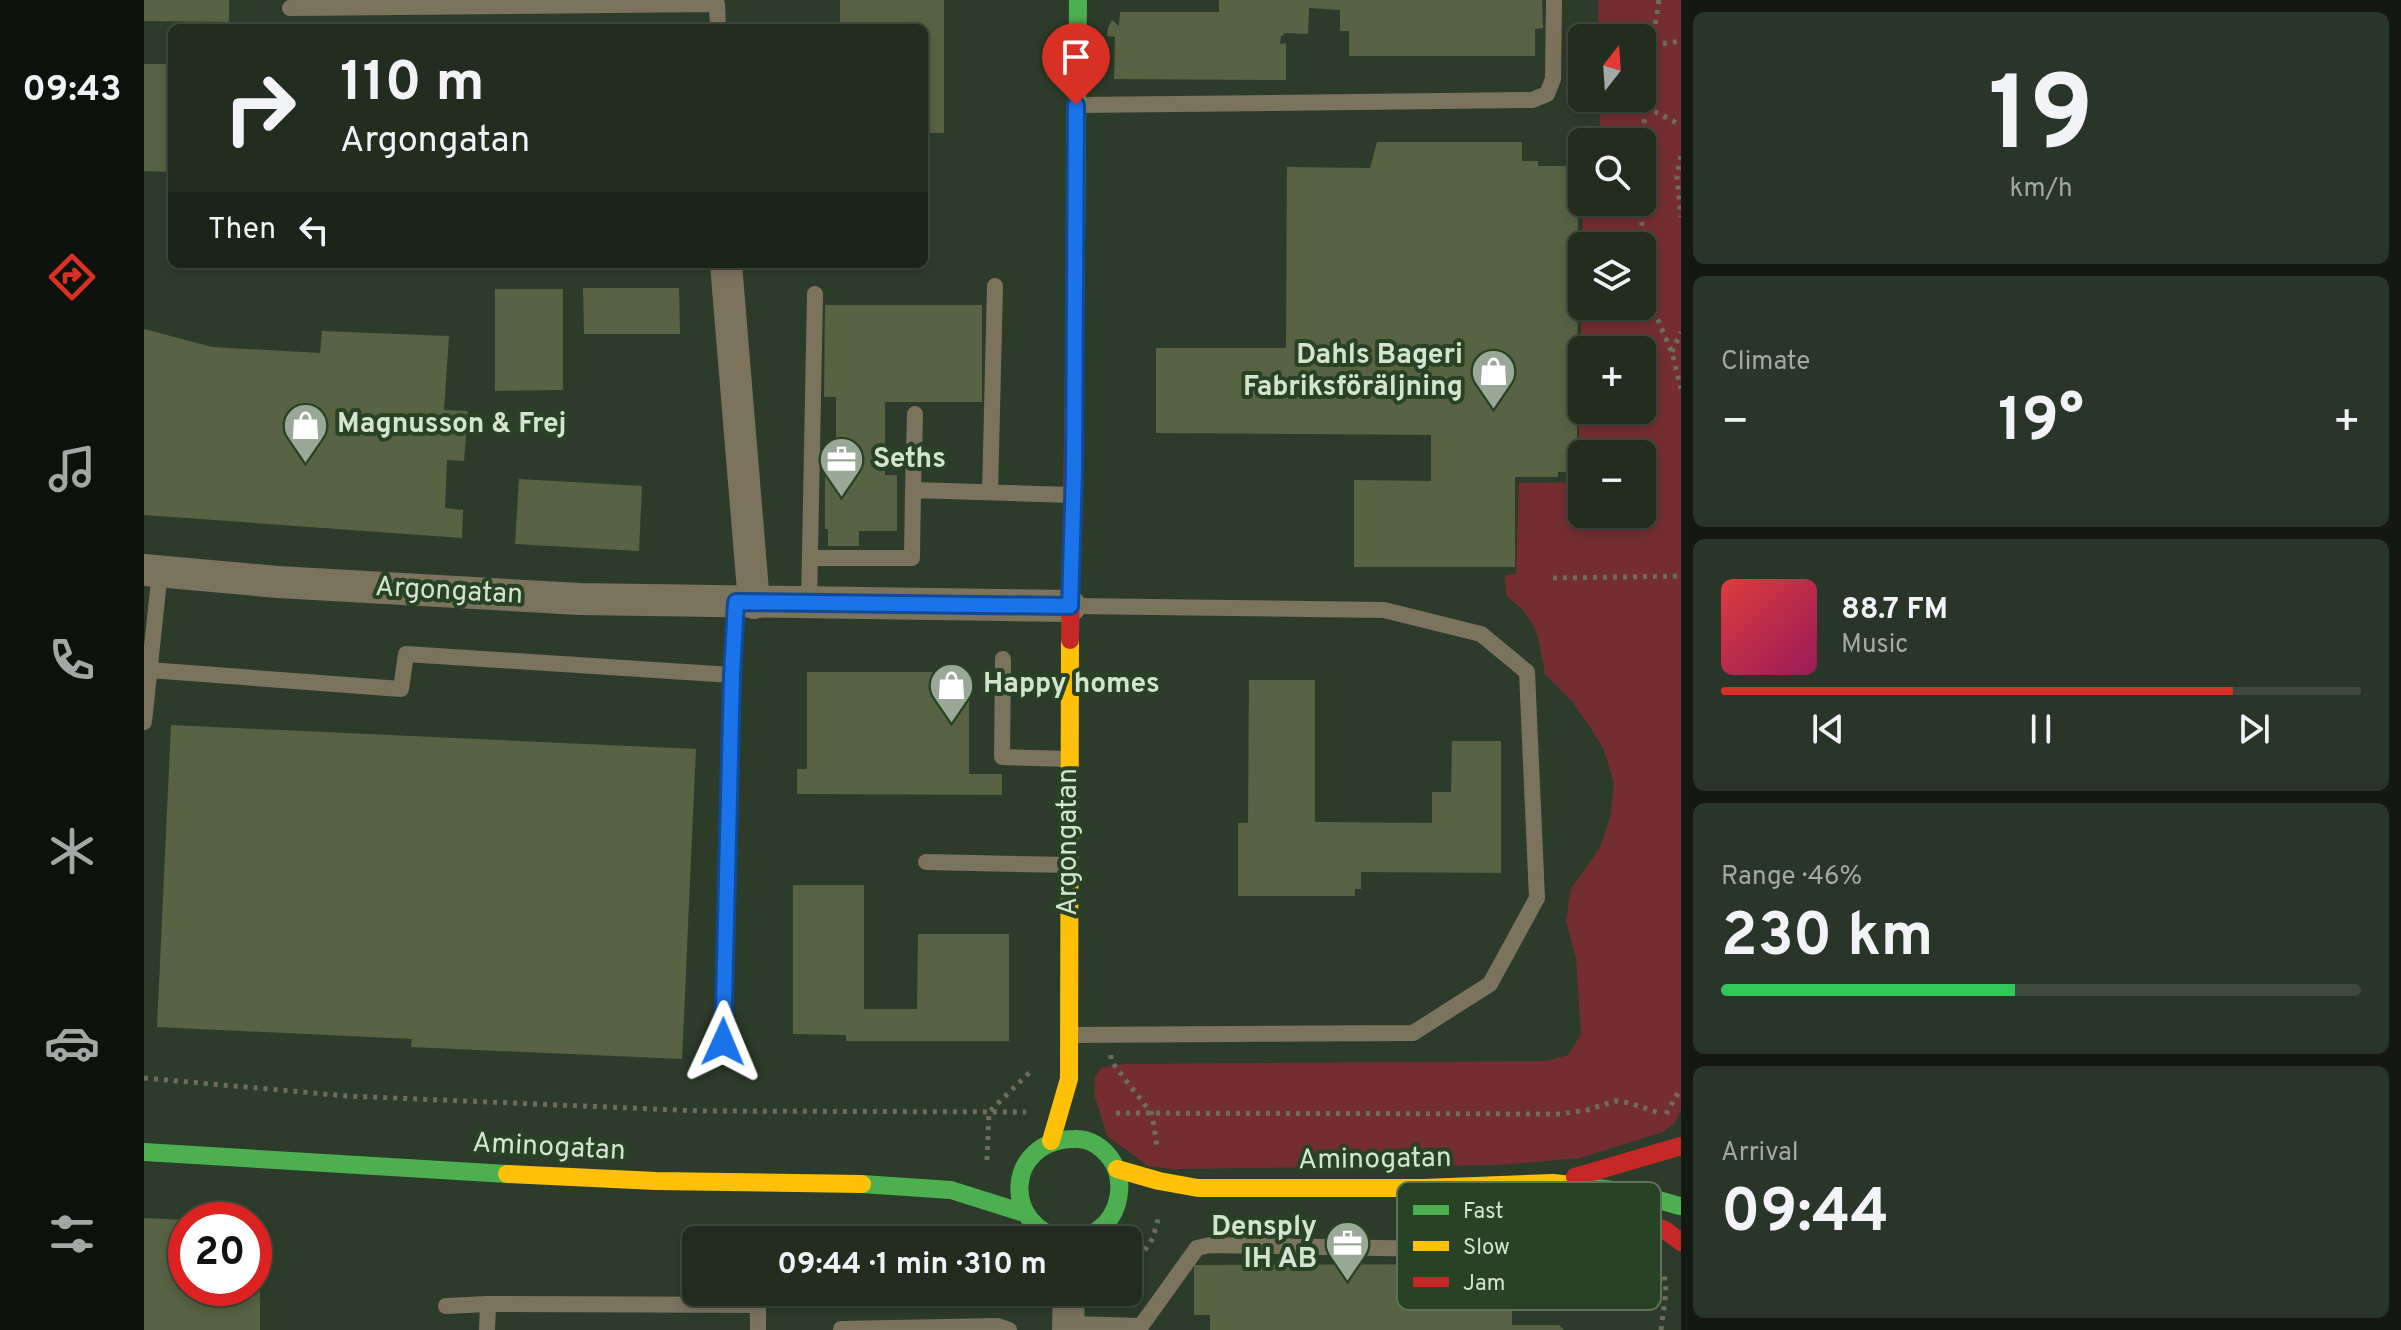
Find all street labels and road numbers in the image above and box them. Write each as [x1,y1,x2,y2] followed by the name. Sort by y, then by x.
[374,570,524,614] street label: Argongatan
[1051,768,1087,916] street label: Argongatan
[471,1126,627,1170] street label: Aminogatan
[1298,1141,1452,1179] street label: Aminogatan

